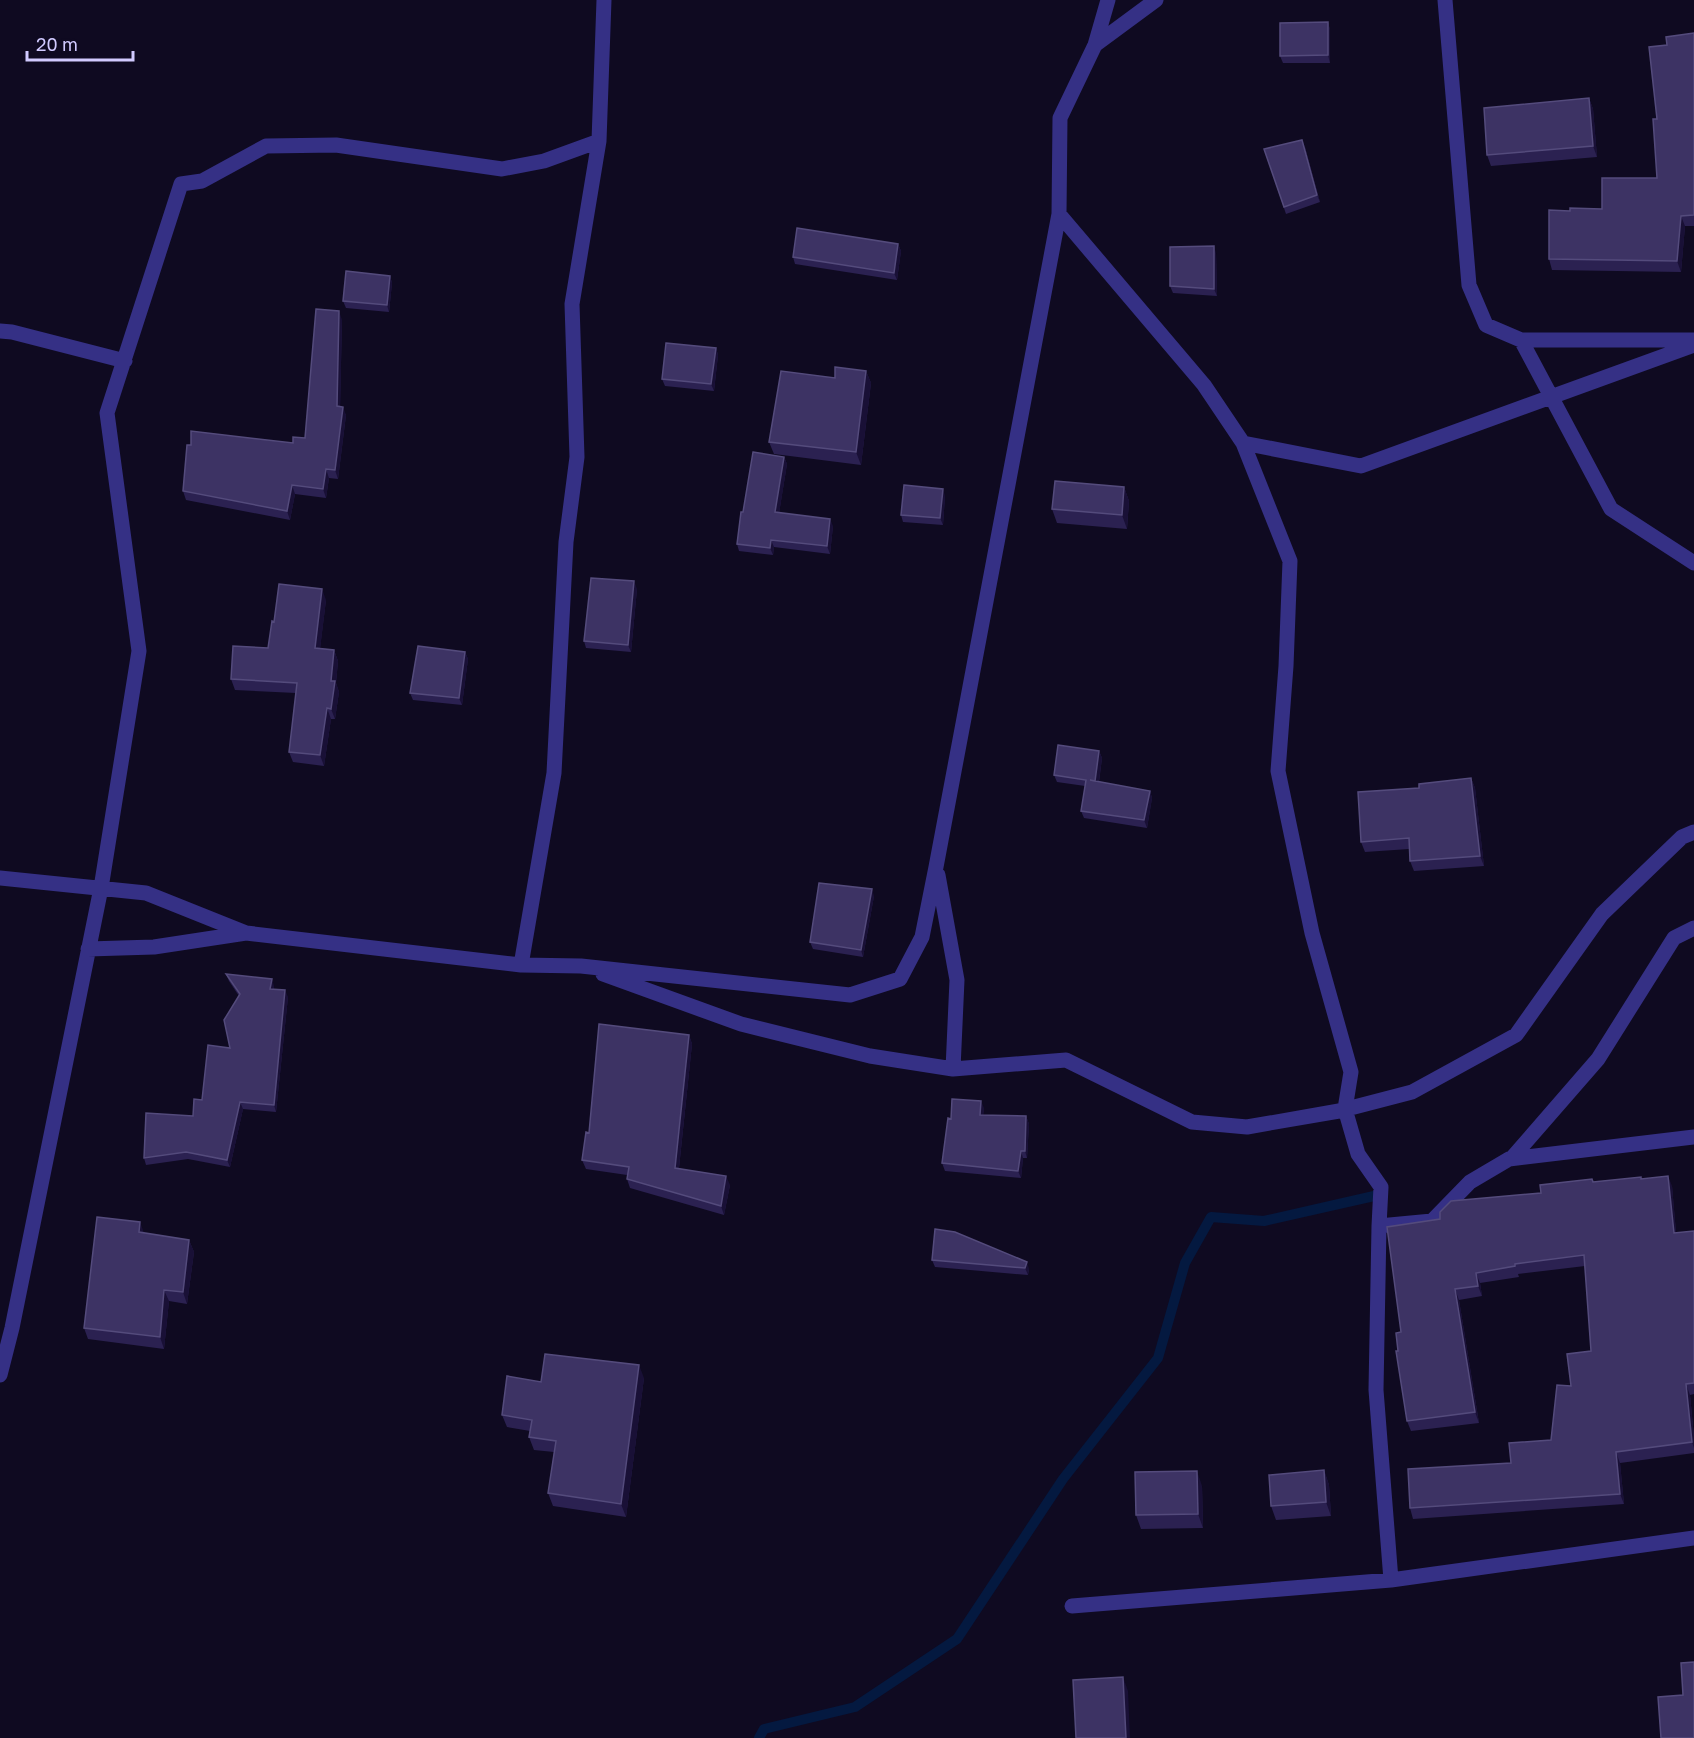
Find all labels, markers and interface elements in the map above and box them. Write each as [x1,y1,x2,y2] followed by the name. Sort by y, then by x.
[27,24,134,62] scale bar
[36,33,78,55] text: 20 m

